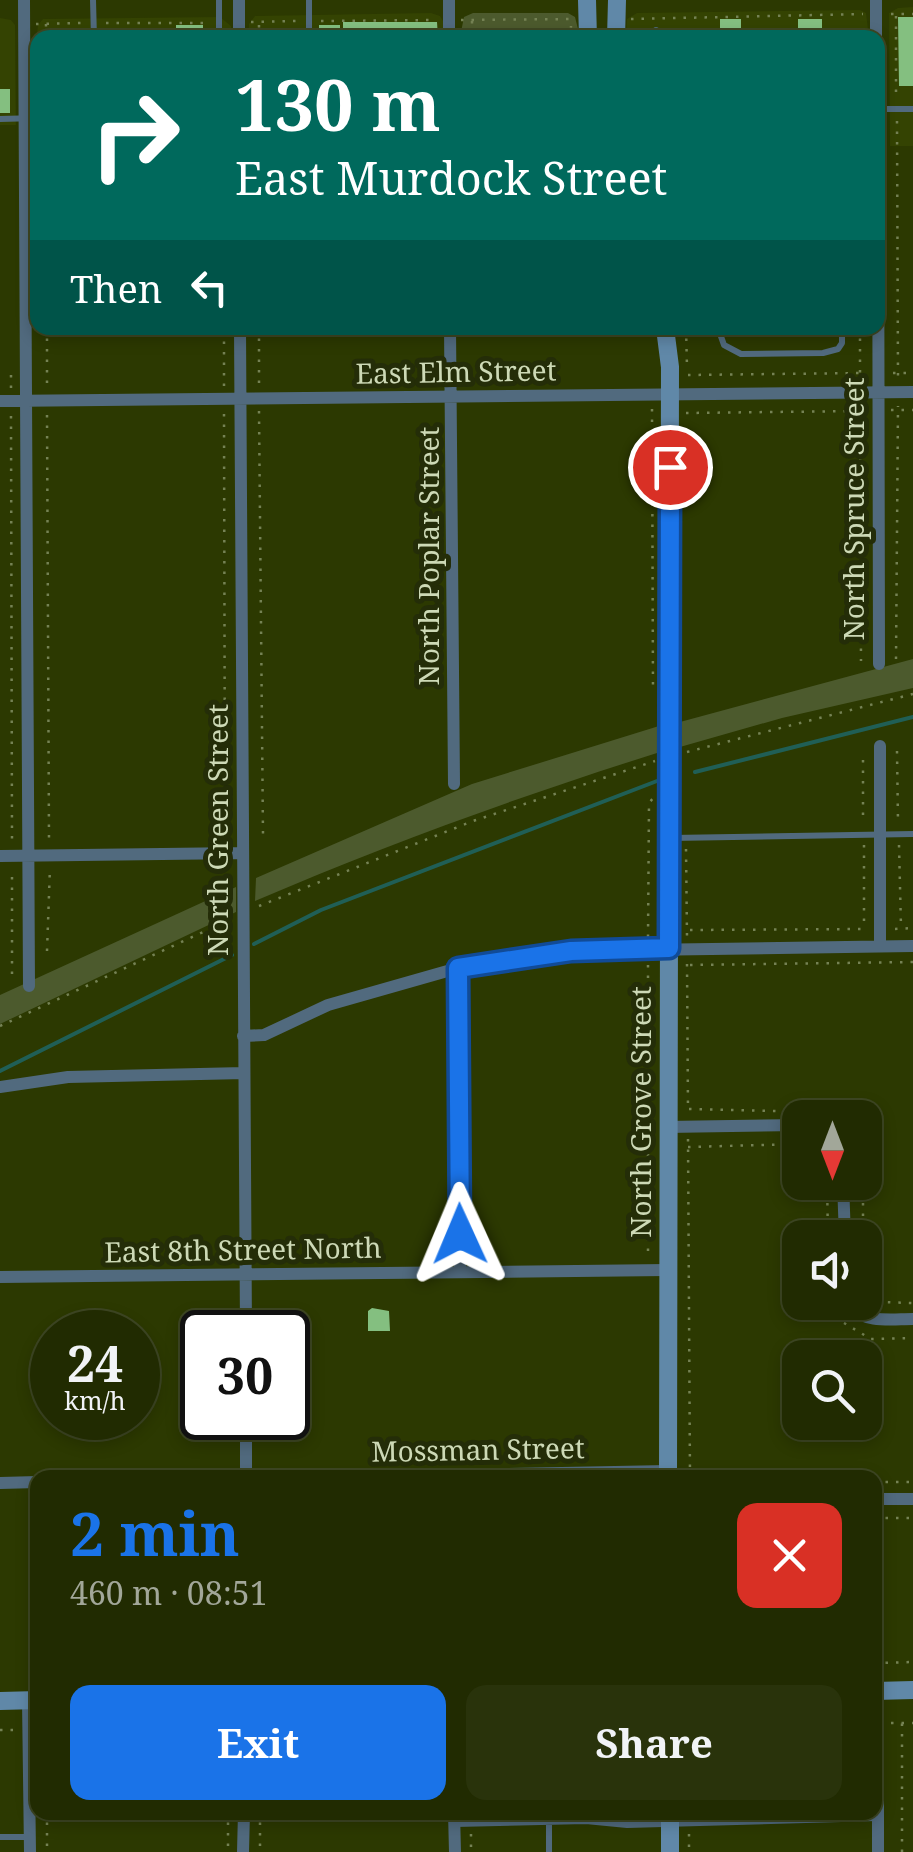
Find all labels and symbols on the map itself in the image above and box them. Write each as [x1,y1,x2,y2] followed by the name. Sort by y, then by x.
[355,350,557,392] street label: East Elm Street
[834,377,872,641] street label: North Spruce Street
[628,425,713,510] pin
[409,426,447,685] street label: North Poplar Street
[198,704,236,956] street label: North Green Street
[621,986,659,1238] street label: North Grove Street
[782,1100,882,1200] north arrow
[408,1182,512,1286] position arrow
[104,1228,382,1270] street label: East 8th Street North
[180,1310,310,1440] speed limit sign: 30
[371,1428,585,1470] street label: Mossman Street

